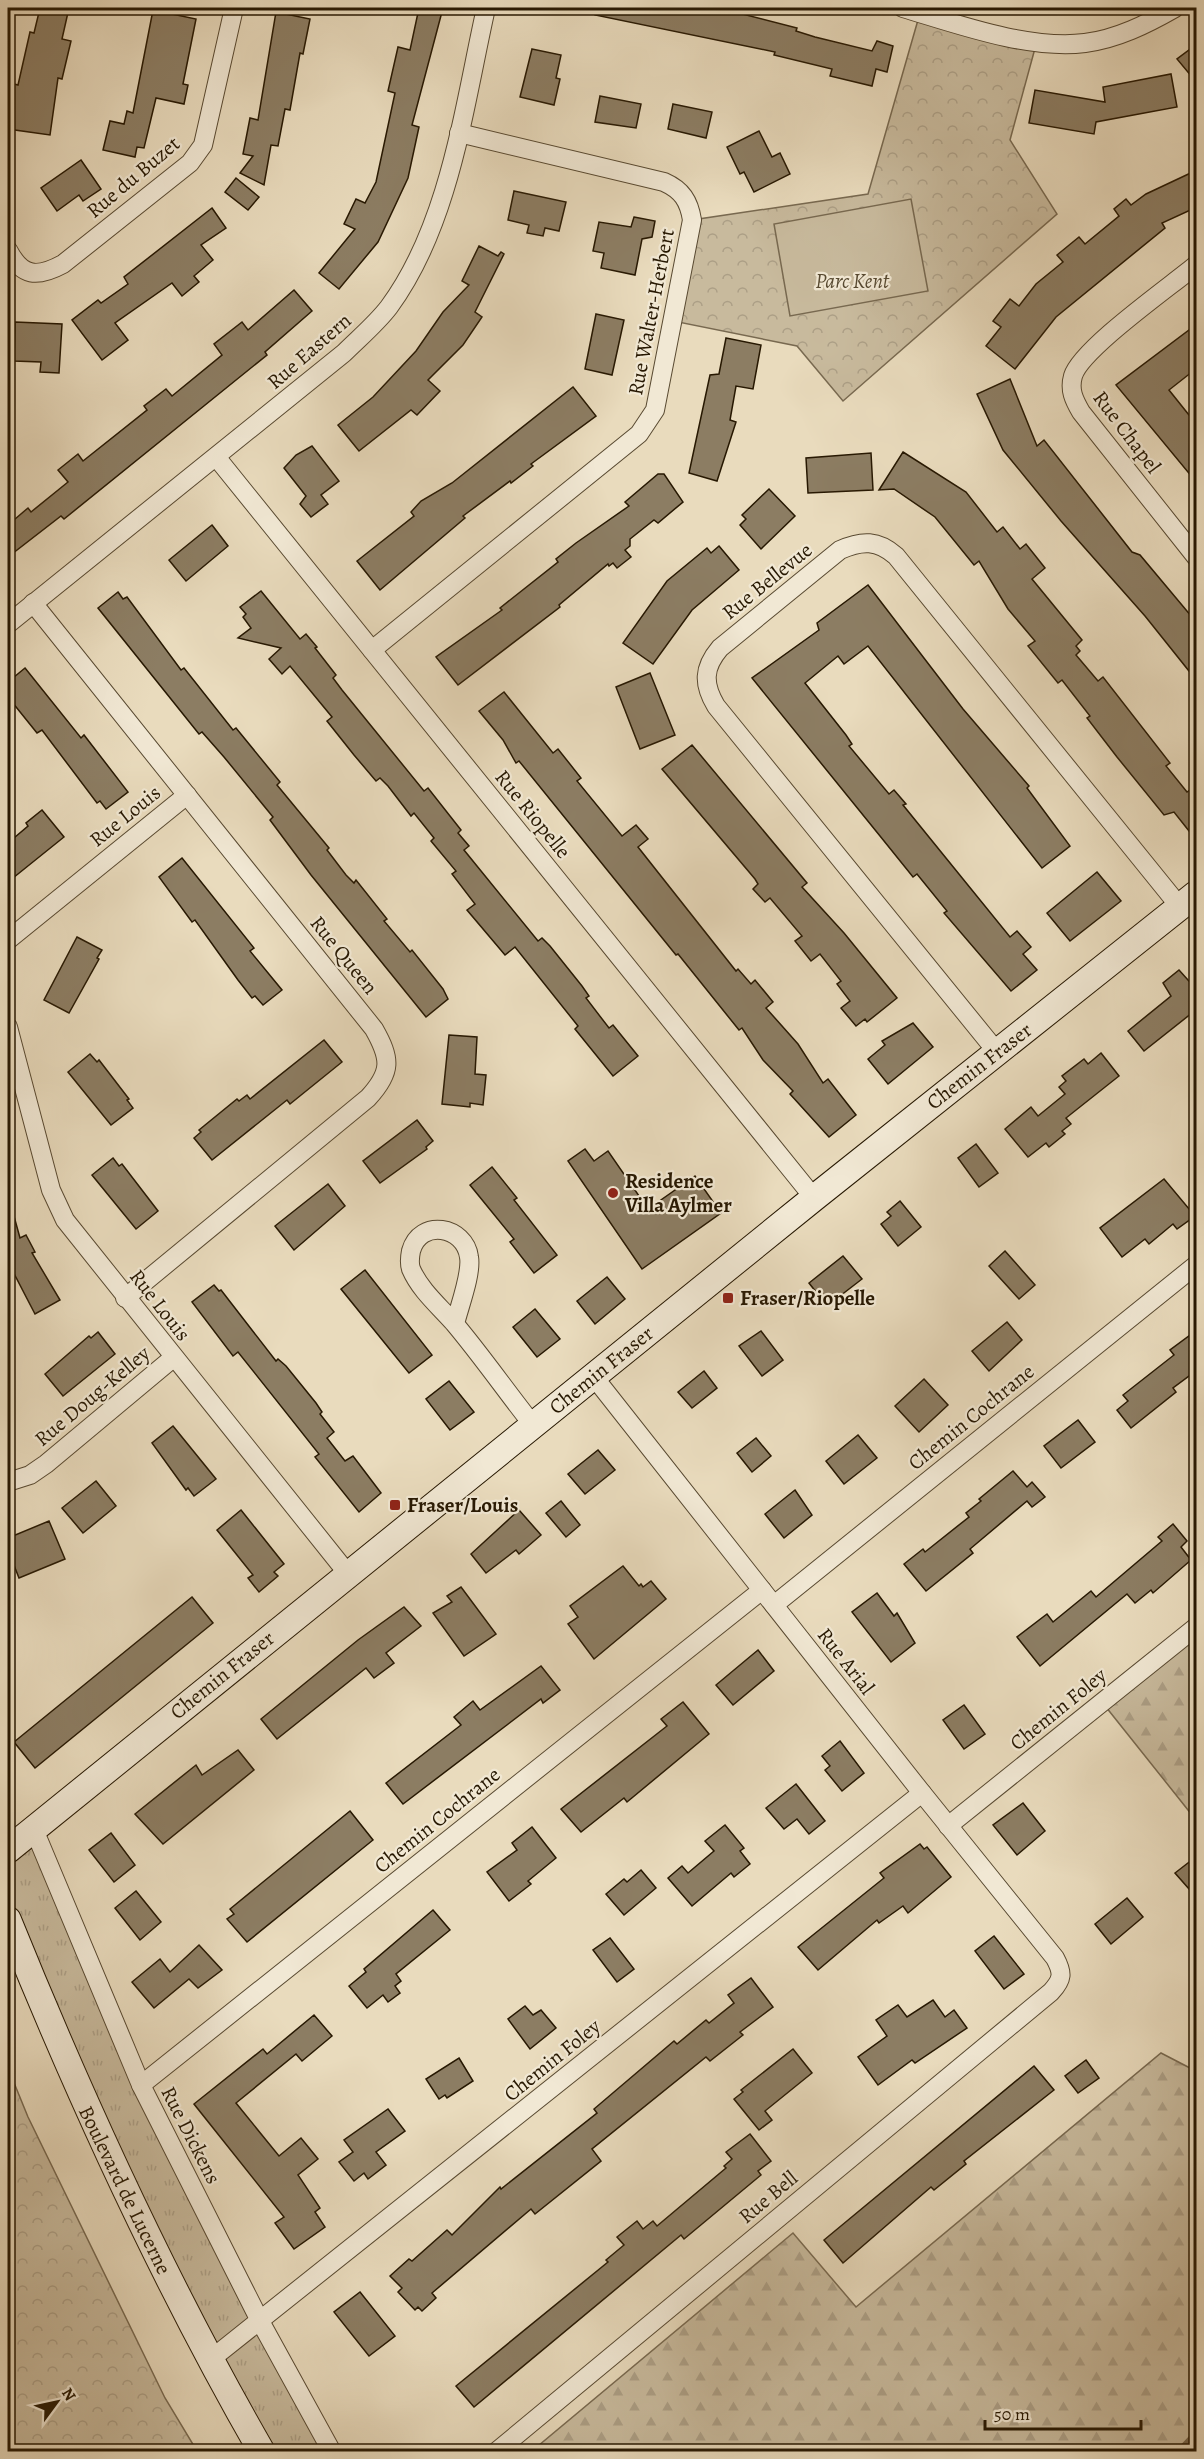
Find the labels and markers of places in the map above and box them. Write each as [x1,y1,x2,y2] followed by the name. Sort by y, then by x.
[624,1167,732,1219] place label: Residence Villa Aylmer
[606,1186,620,1200] marker: Residence Villa Aylmer
[740,1284,875,1312] place label: Fraser/Riopelle
[721,1291,735,1305] marker: Fraser/Riopelle
[407,1491,518,1519] place label: Fraser/Louis
[388,1498,402,1512] marker: Fraser/Louis

